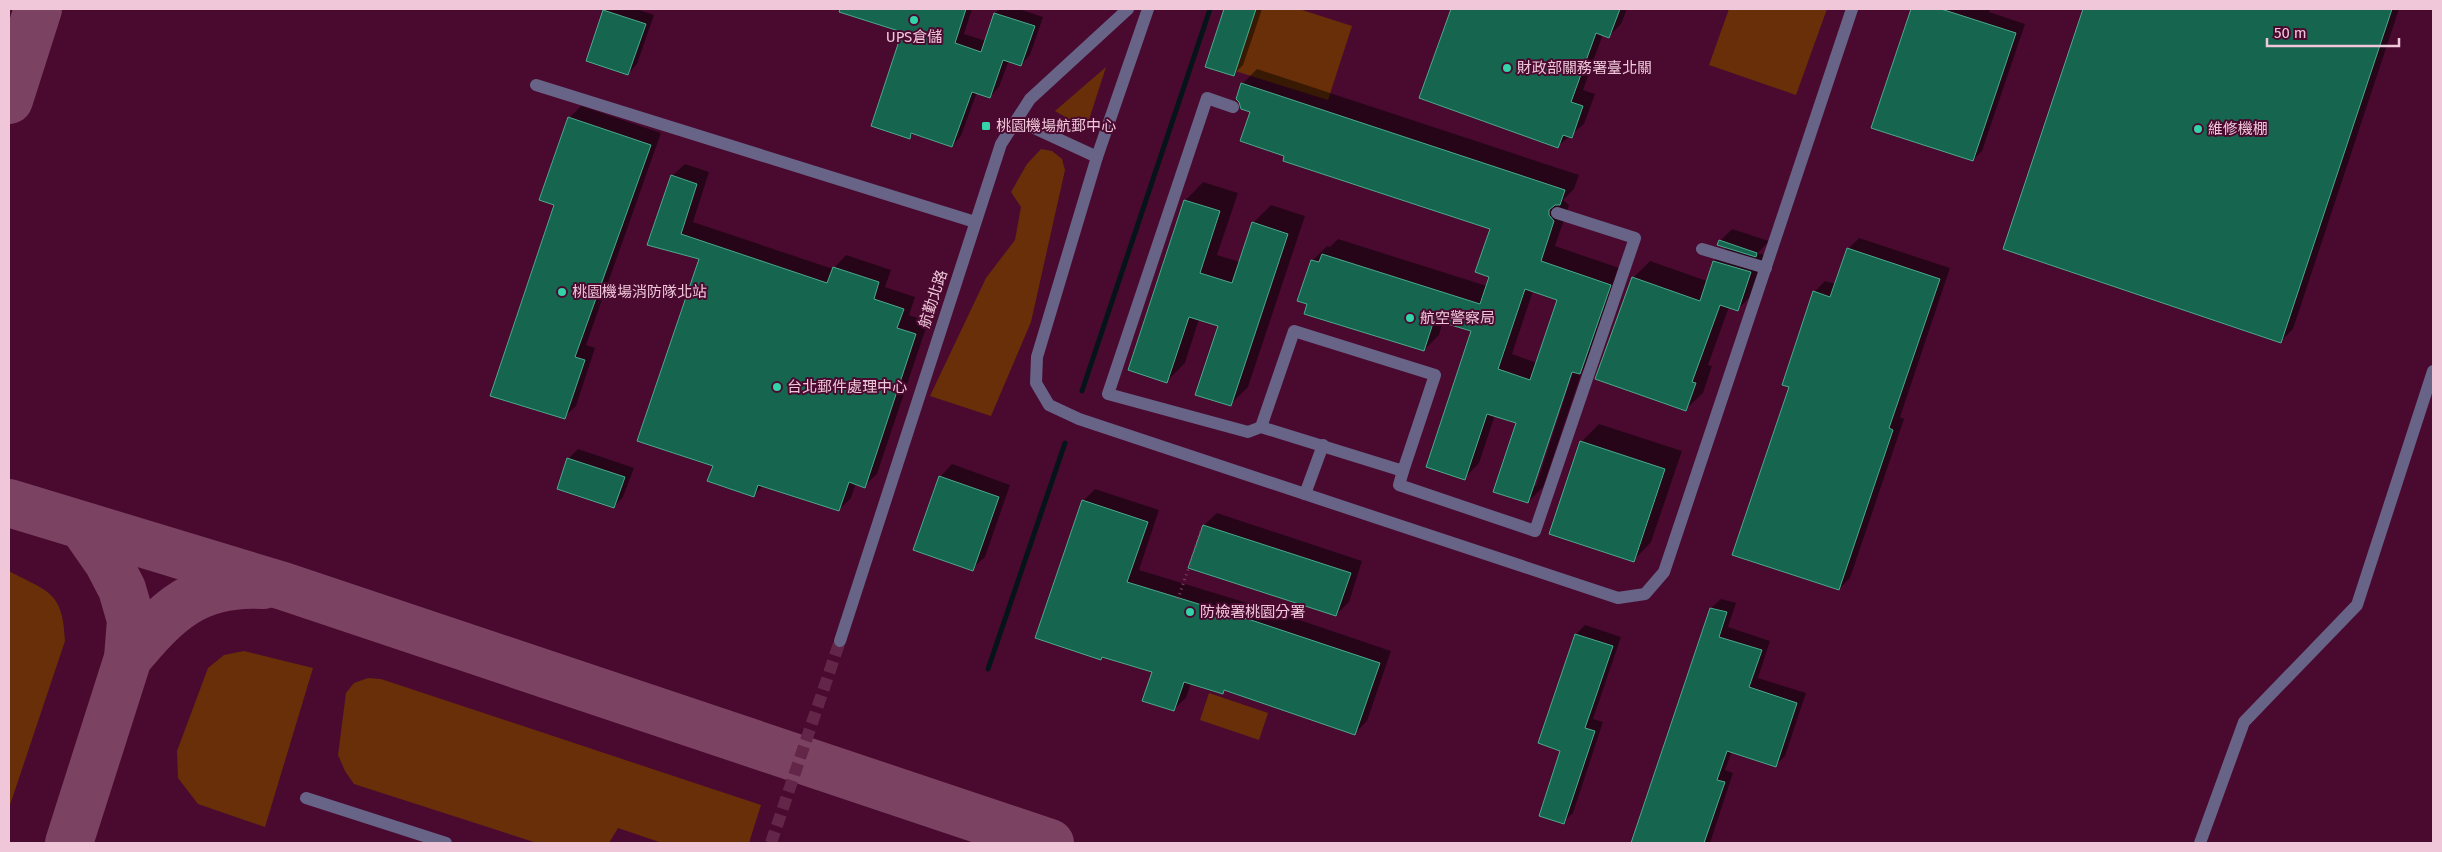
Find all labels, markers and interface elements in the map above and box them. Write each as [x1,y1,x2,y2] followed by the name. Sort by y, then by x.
[908,14,920,26] marker: UPS倉儲
[2267,15,2400,47] scale bar
[2274,24,2307,42] text: 50 m
[886,28,942,46] place label: UPS倉儲
[1517,59,1652,77] place label: 財政部關務署臺北關
[1501,62,1513,74] marker: 財政部關務署臺北關
[996,117,1116,135] place label: 桃園機場航郵中心
[980,120,992,132] marker: 桃園機場航郵中心
[2208,120,2268,138] place label: 維修機棚
[2192,123,2204,135] marker: 維修機棚
[915,268,951,330] street label: 航勤北路
[572,283,707,301] place label: 桃園機場消防隊北站
[556,286,568,298] marker: 桃園機場消防隊北站
[1420,309,1495,327] place label: 航空警察局
[1404,312,1416,324] marker: 航空警察局
[787,378,907,396] place label: 台北郵件處理中心
[771,381,783,393] marker: 台北郵件處理中心
[1200,603,1305,621] place label: 防檢署桃園分署
[1184,606,1196,618] marker: 防檢署桃園分署

